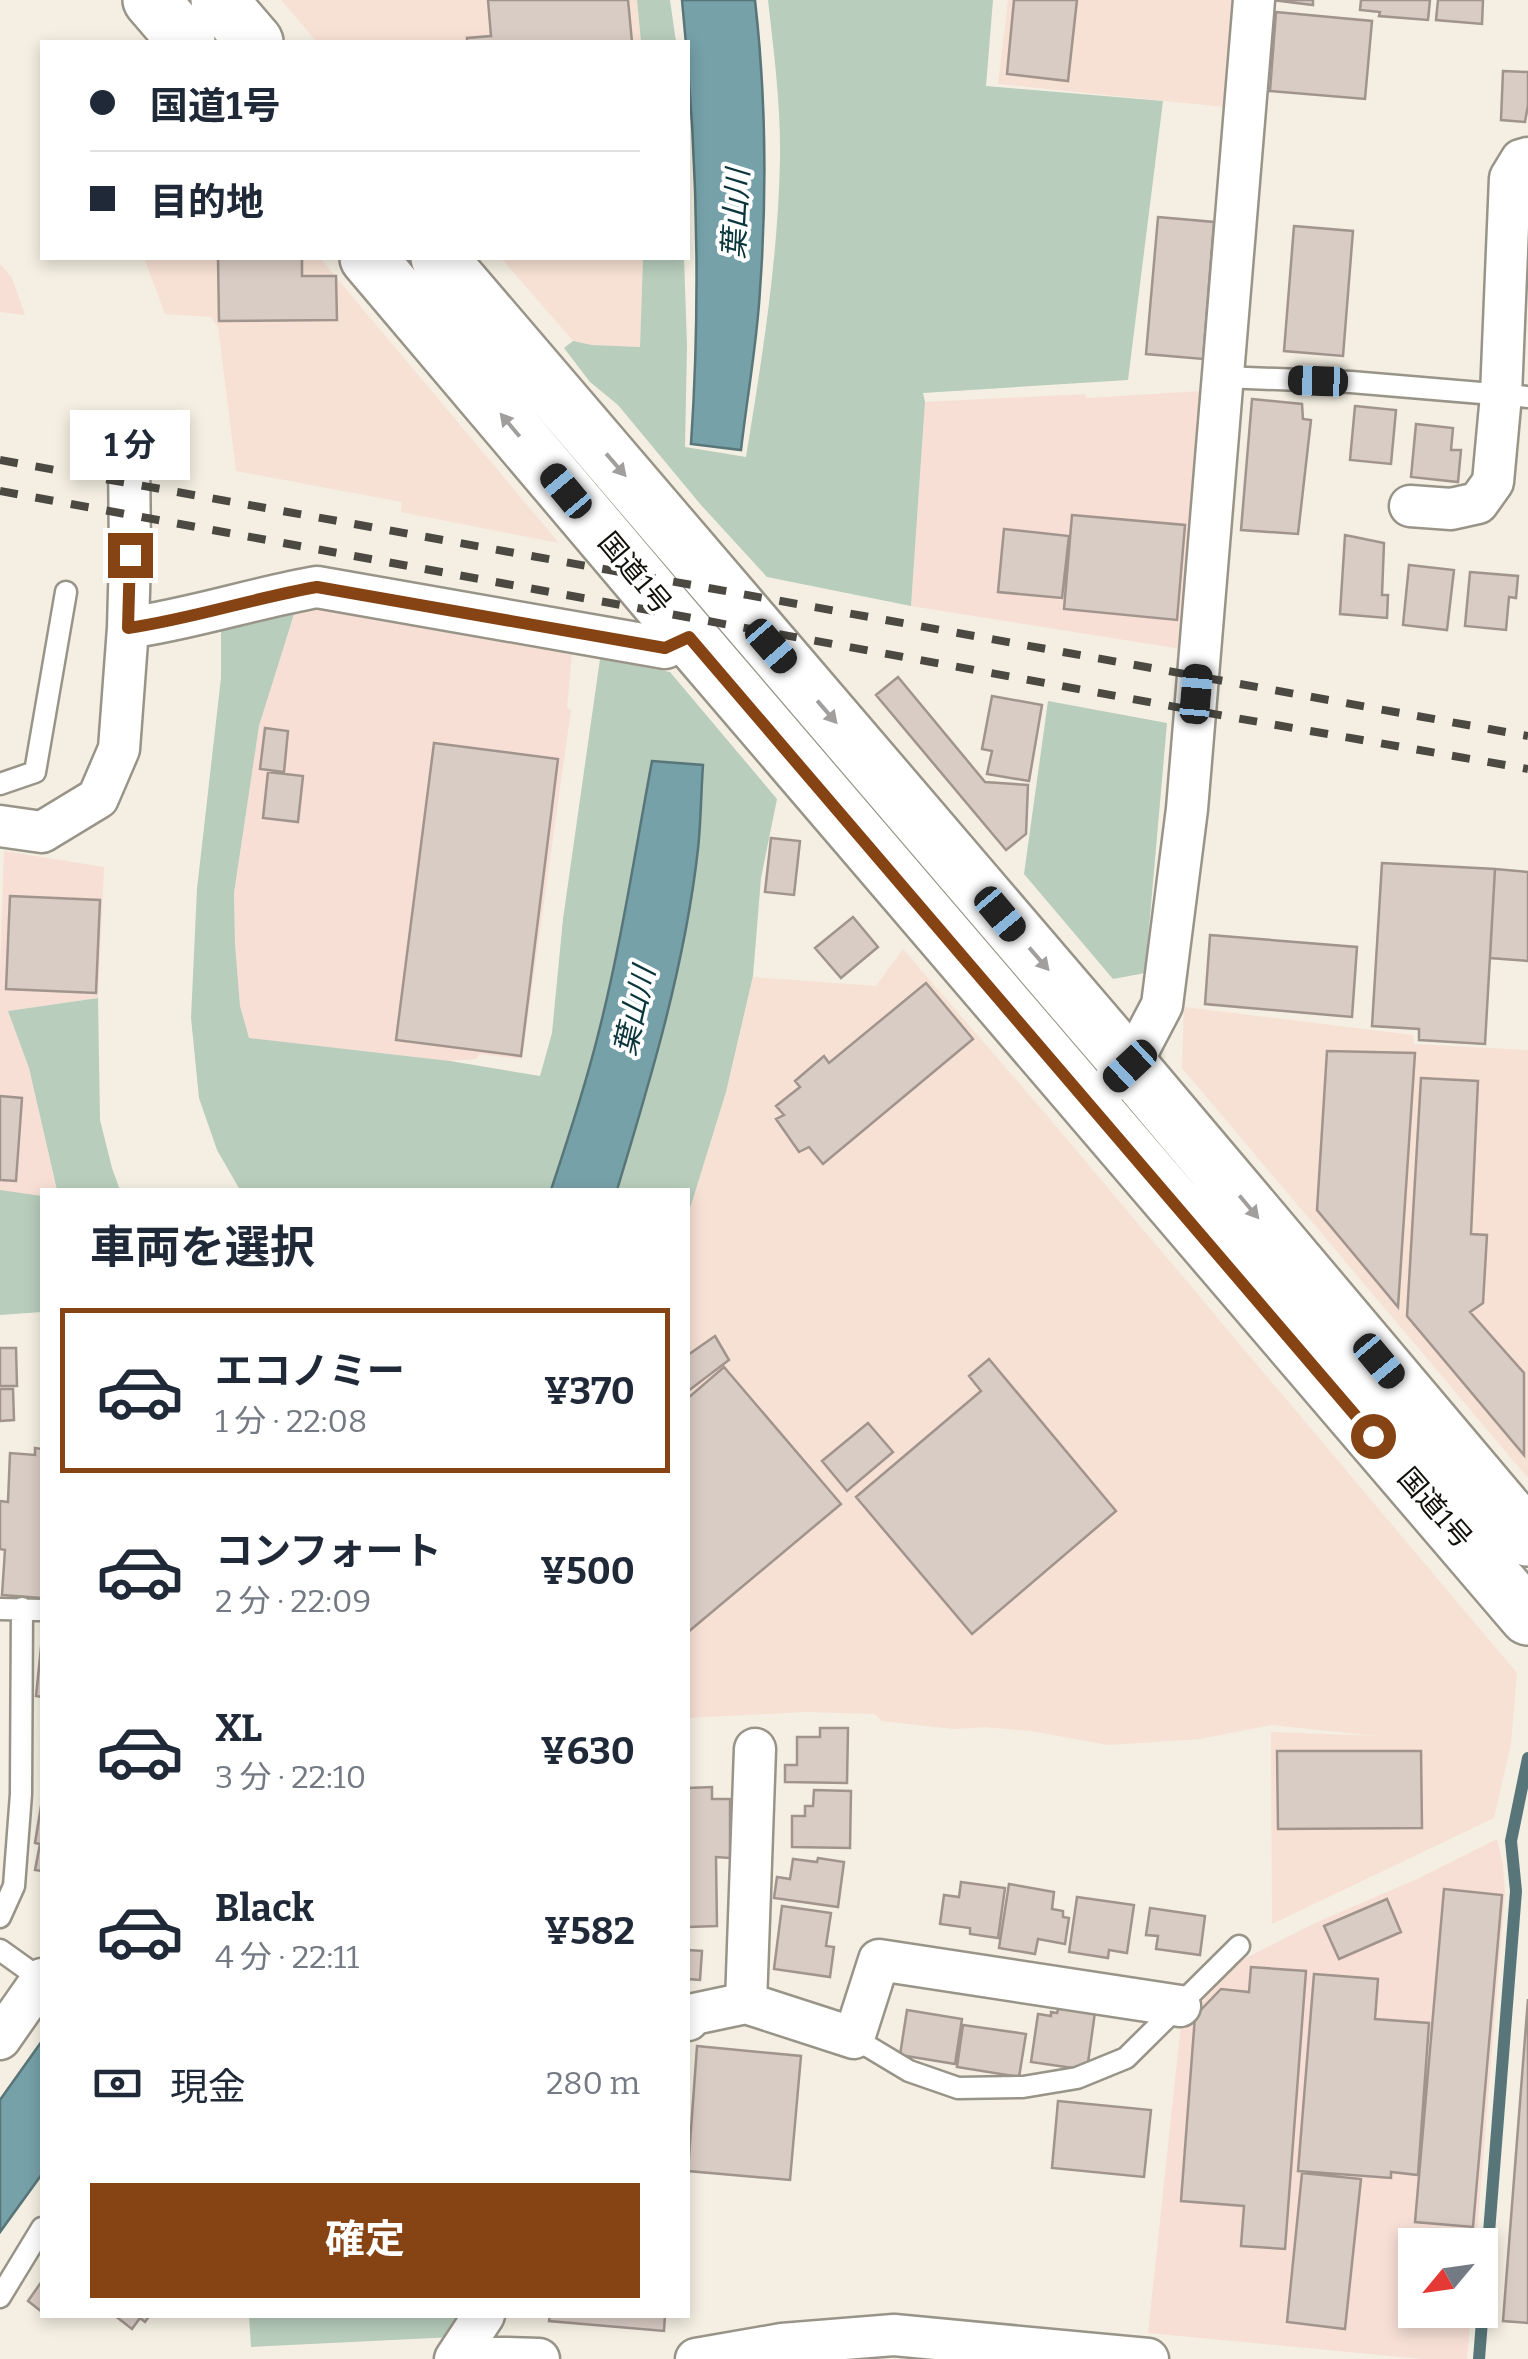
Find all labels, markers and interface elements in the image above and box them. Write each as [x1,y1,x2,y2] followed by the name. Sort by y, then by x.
[150,83,280,129] text: 国道1号
[716,165,756,260] water label: 葉山川
[150,179,264,225] text: 目的地
[1287,365,1349,397] car
[70,410,190,480] callout: 1 分
[500,413,521,438] one-way arrow
[104,426,156,464] text: 1 分
[605,452,627,477] one-way arrow
[535,458,597,524] car
[592,526,678,620] street label: 国道1号
[108,533,153,578] route end
[740,614,802,678] car
[1178,663,1214,725] car
[816,699,838,724] one-way arrow
[969,881,1031,947] car
[1027,946,1049,971] one-way arrow
[607,960,663,1059] water label: 葉山川
[1098,1035,1162,1097] car
[1237,1194,1259,1219] one-way arrow
[90,1221,315,1275] text: 車両を選択
[1348,1328,1410,1394] car
[95,1346,185,1436] icon: car
[215,1348,405,1394] text: エコノミー
[544,1368,635,1414] text: ¥370
[215,1402,367,1440] text: 1 分 · 22:08
[1351,1414,1396,1459] route start
[1391,1461,1479,1555] street label: 国道1号
[95,1526,185,1616] icon: car
[215,1528,442,1574] text: コンフォート
[540,1548,635,1594] text: ¥500
[215,1582,371,1620] text: 2 分 · 22:09
[215,1705,262,1751] text: XL
[95,1706,185,1796] icon: car
[540,1728,635,1774] text: ¥630
[215,1758,366,1796] text: 3 分 · 22:10
[215,1885,314,1931] text: Black
[95,1886,185,1976] icon: car
[544,1908,635,1954] text: ¥582
[215,1938,359,1976] text: 4 分 · 22:11
[90,2056,145,2111] icon: cash
[170,2064,246,2110] text: 現金
[546,2064,640,2102] text: 280 m
[90,2183,640,2298] button: 確定
[1398,2228,1498,2328] north arrow
[1398,2228,1498,2328] map controls

